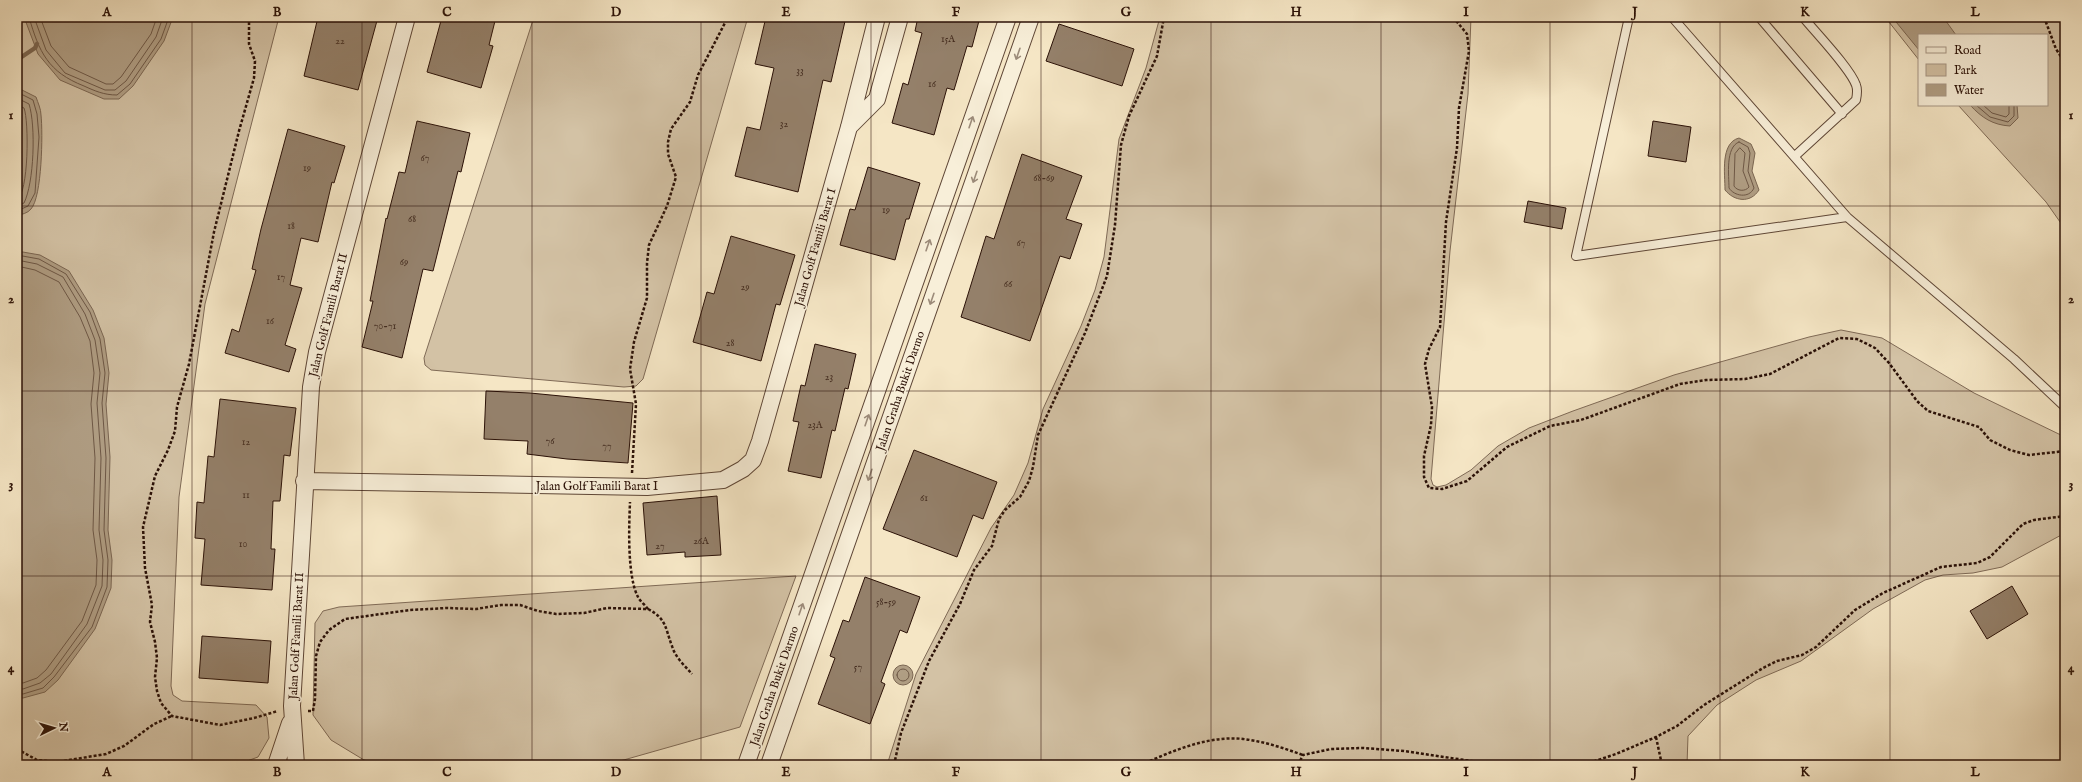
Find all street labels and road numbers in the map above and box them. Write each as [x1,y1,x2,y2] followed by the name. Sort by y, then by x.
[791,186,841,310] street label: Jalan Golf Famili Barat I
[305,251,352,381] street label: Jalan Golf Famili Barat II
[872,329,929,455] street label: Jalan Graha Bukit Darmo
[534,479,658,495] street label: Jalan Golf Famili Barat I
[286,572,308,702] street label: Jalan Golf Famili Barat II
[746,624,803,750] street label: Jalan Graha Bukit Darmo

